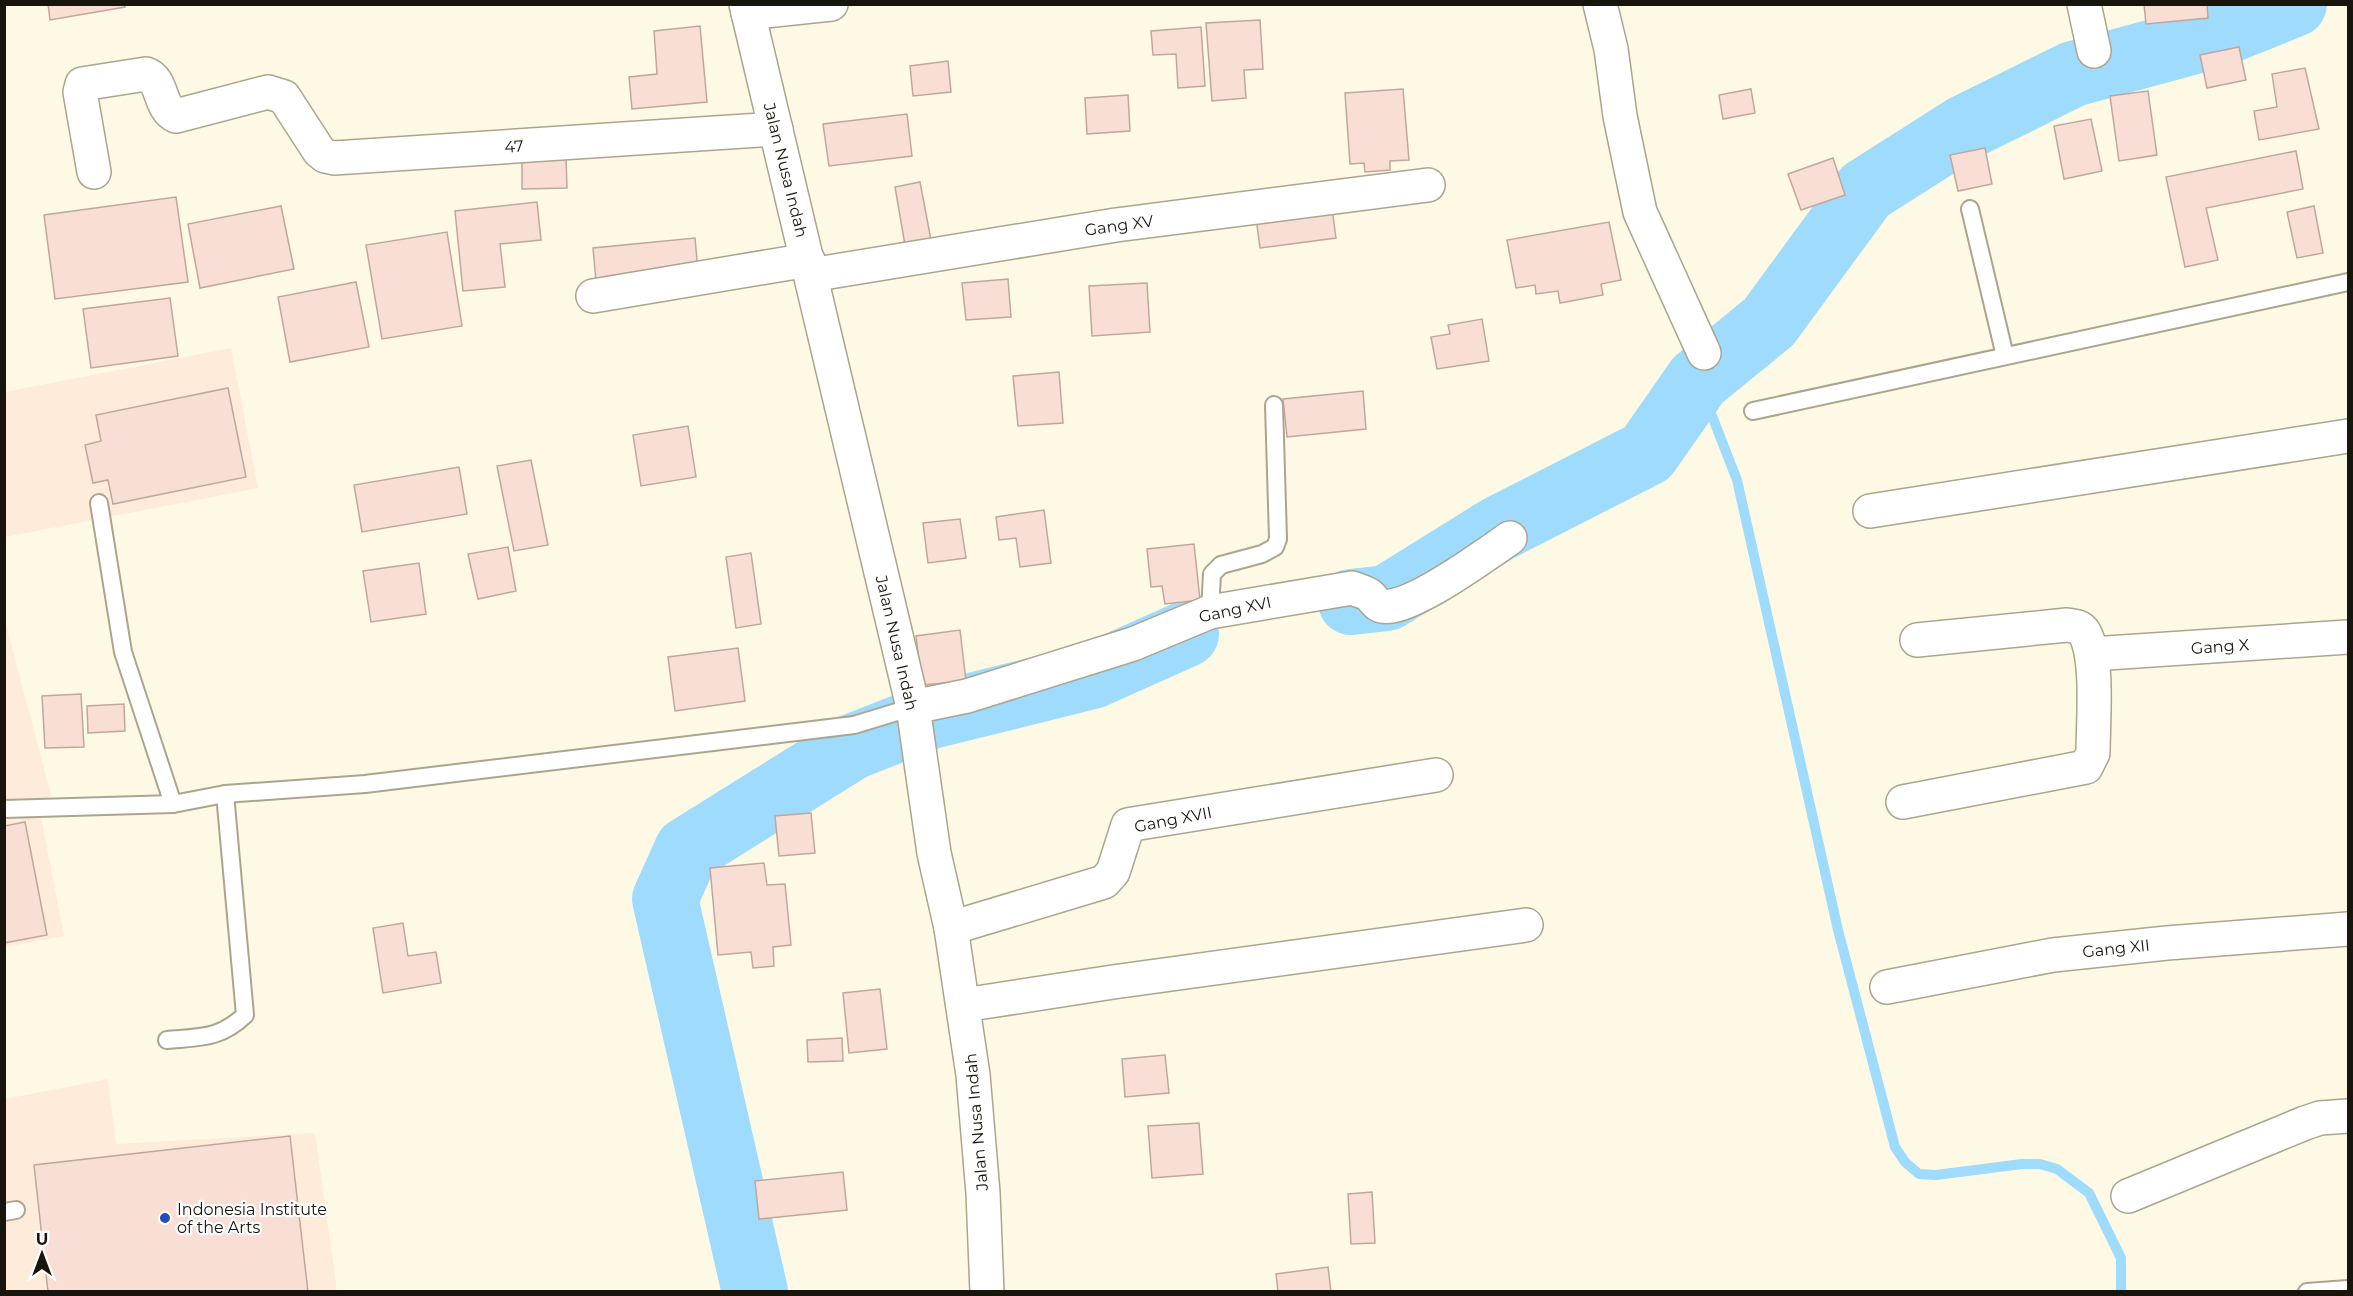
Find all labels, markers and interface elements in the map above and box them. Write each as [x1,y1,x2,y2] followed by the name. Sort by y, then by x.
[759,100,811,239] street label: Jalan Nusa Indah
[504,136,524,157] street label: 47
[1084,211,1155,240] street label: Gang XV
[871,573,921,713] street label: Jalan Nusa Indah
[1197,593,1273,626] street label: Gang XVI
[2190,635,2250,658] street label: Gang X
[1133,803,1213,836] street label: Gang XVII
[2081,936,2151,961] street label: Gang XII
[961,1052,992,1193] street label: Jalan Nusa Indah
[177,1200,327,1237] place label: Indonesia Institute of the Arts
[158,1211,172,1225] marker: Indonesia Institute of the Arts
[12,1224,72,1284] north arrow
[36,1230,48,1249] text: U

